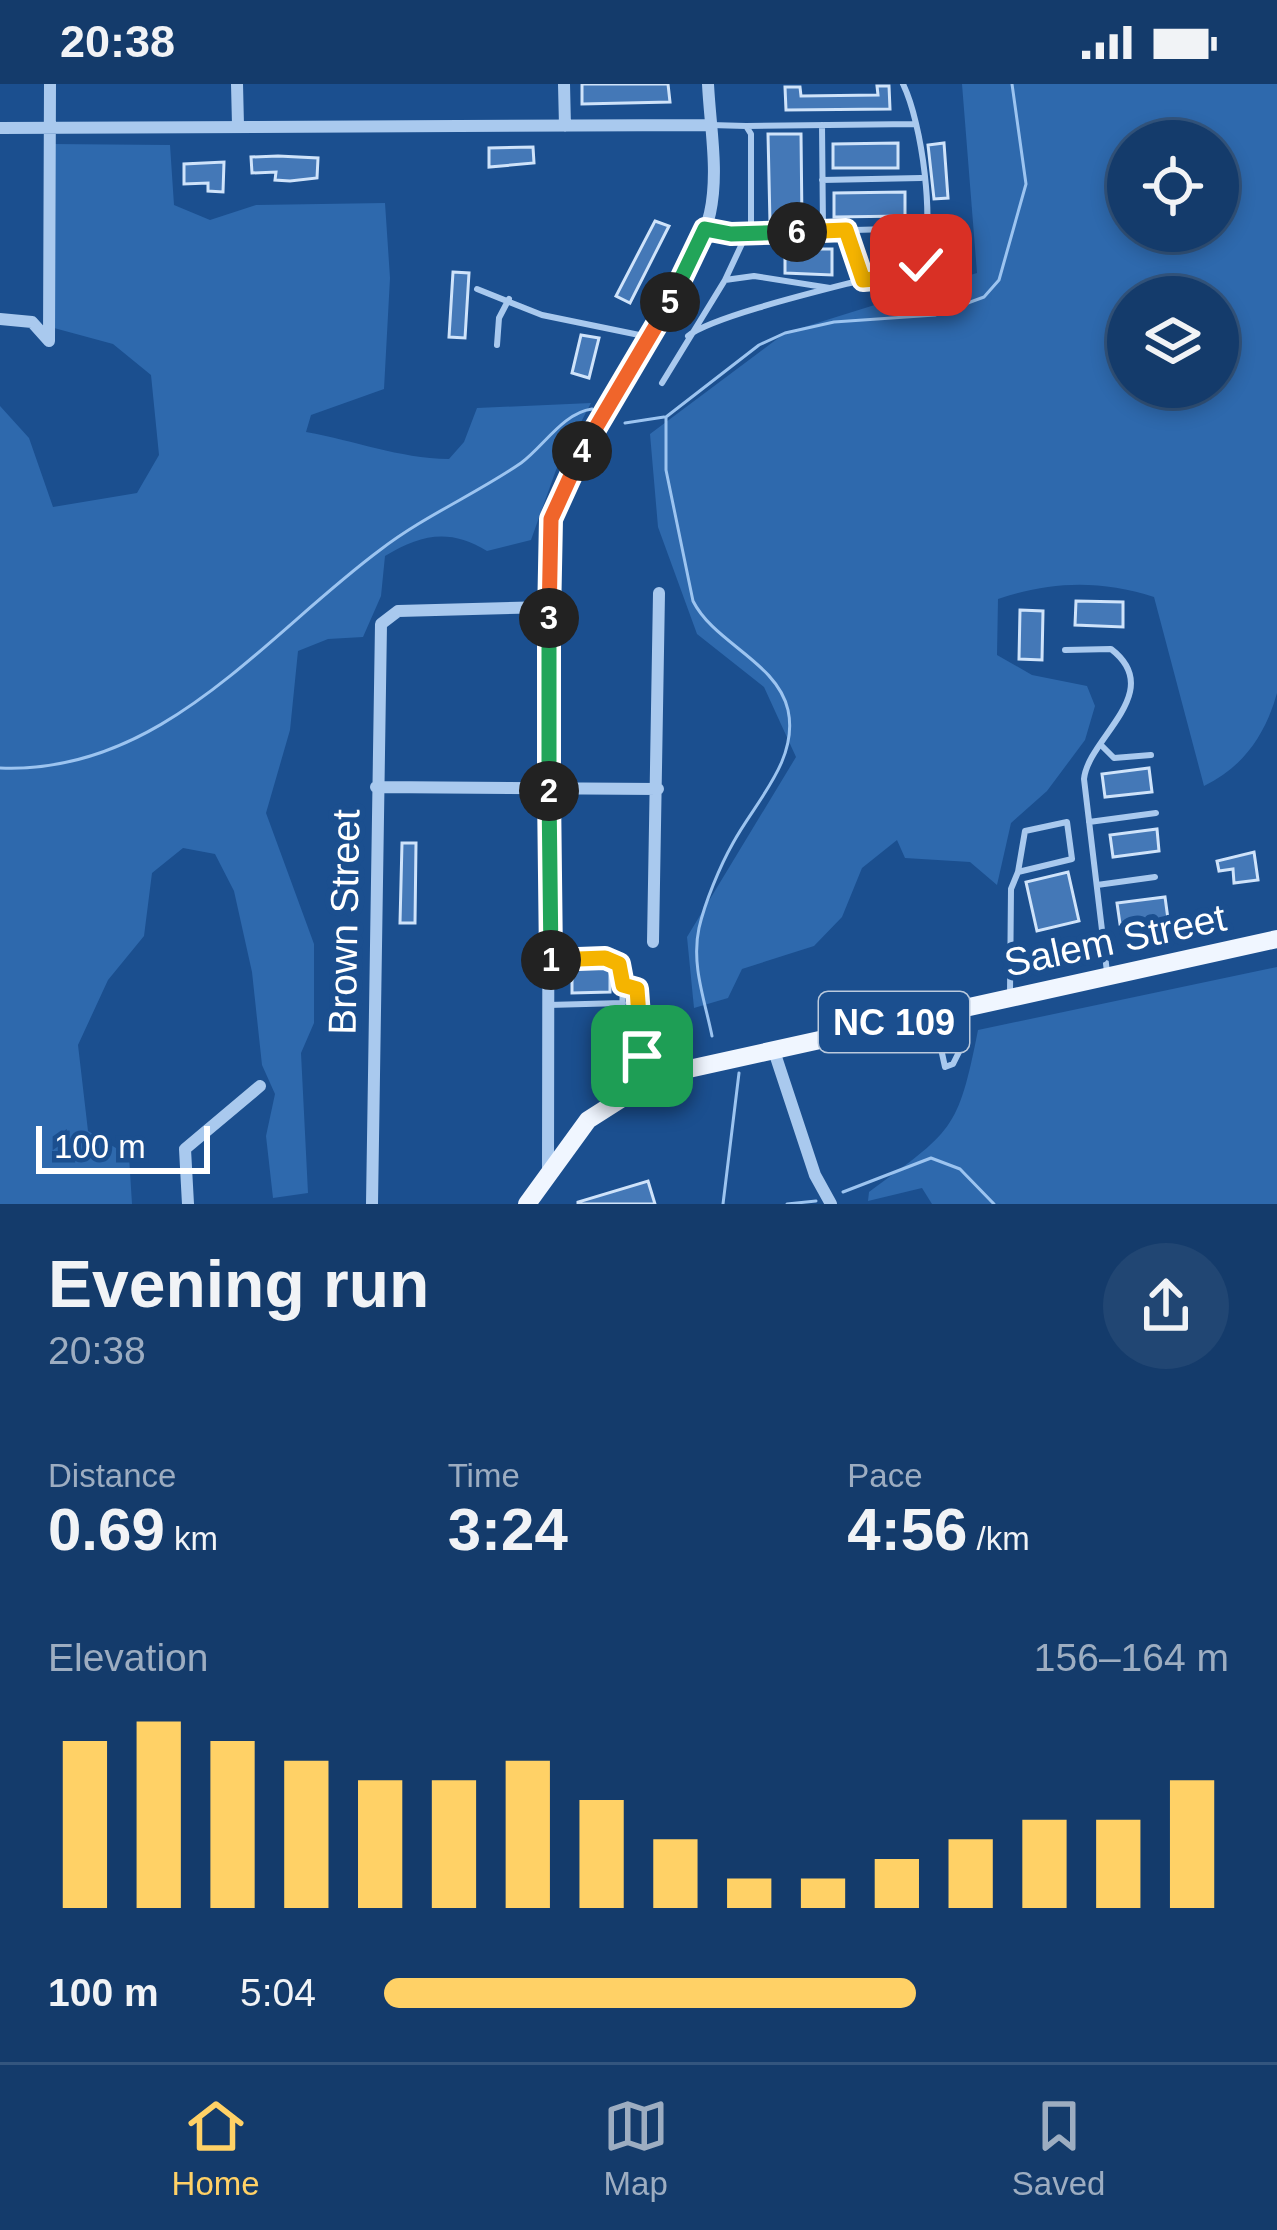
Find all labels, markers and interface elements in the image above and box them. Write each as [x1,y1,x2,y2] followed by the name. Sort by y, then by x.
[60,16,175,67] text: 20:38
[1107,120,1239,408] map controls
[1107,120,1239,252] button: locate
[767,202,827,262] pin: 6
[788,213,806,250] text: 6
[870,214,972,316] pin
[888,232,954,298] icon: check
[640,272,700,332] pin: 5
[1107,276,1239,408] button: layers
[661,283,679,320] text: 5
[552,421,612,481] pin: 4
[573,432,591,469] text: 4
[519,588,579,648] pin: 3
[540,599,558,636] text: 3
[519,761,579,821] pin: 2
[540,772,558,809] text: 2
[321,809,367,1035] street label: Brown Street
[1000,896,1230,984] street label: Salem Street
[521,930,581,990] pin: 1
[542,941,560,978] text: 1
[819,992,969,1052] road number: NC 109
[591,1005,693,1107] pin
[609,1023,675,1089] icon: arrive
[36,1120,210,1173] scale bar
[54,1128,146,1165] text: 100 m
[1103,1243,1229,1369] button: share
[48,1247,429,1321] text: Evening run
[48,1329,146,1372] text: 20:38
[48,1457,176,1494] text: Distance
[448,1457,520,1494] text: Time
[847,1457,923,1494] text: Pace
[48,1496,165,1563] text: 0.69
[448,1496,568,1563] text: 3:24
[847,1496,967,1563] text: 4:56
[165,1520,218,1557] text: km
[967,1520,1030,1557] text: /km
[48,1636,208,1679] text: Elevation
[1034,1636,1229,1679] text: 156–164 m
[48,1971,159,2014] text: 100 m
[240,1971,316,2014] text: 5:04
[172,2093,260,2203] tab: Home
[603,2093,669,2203] tab: Map
[1012,2093,1105,2203] tab: Saved

